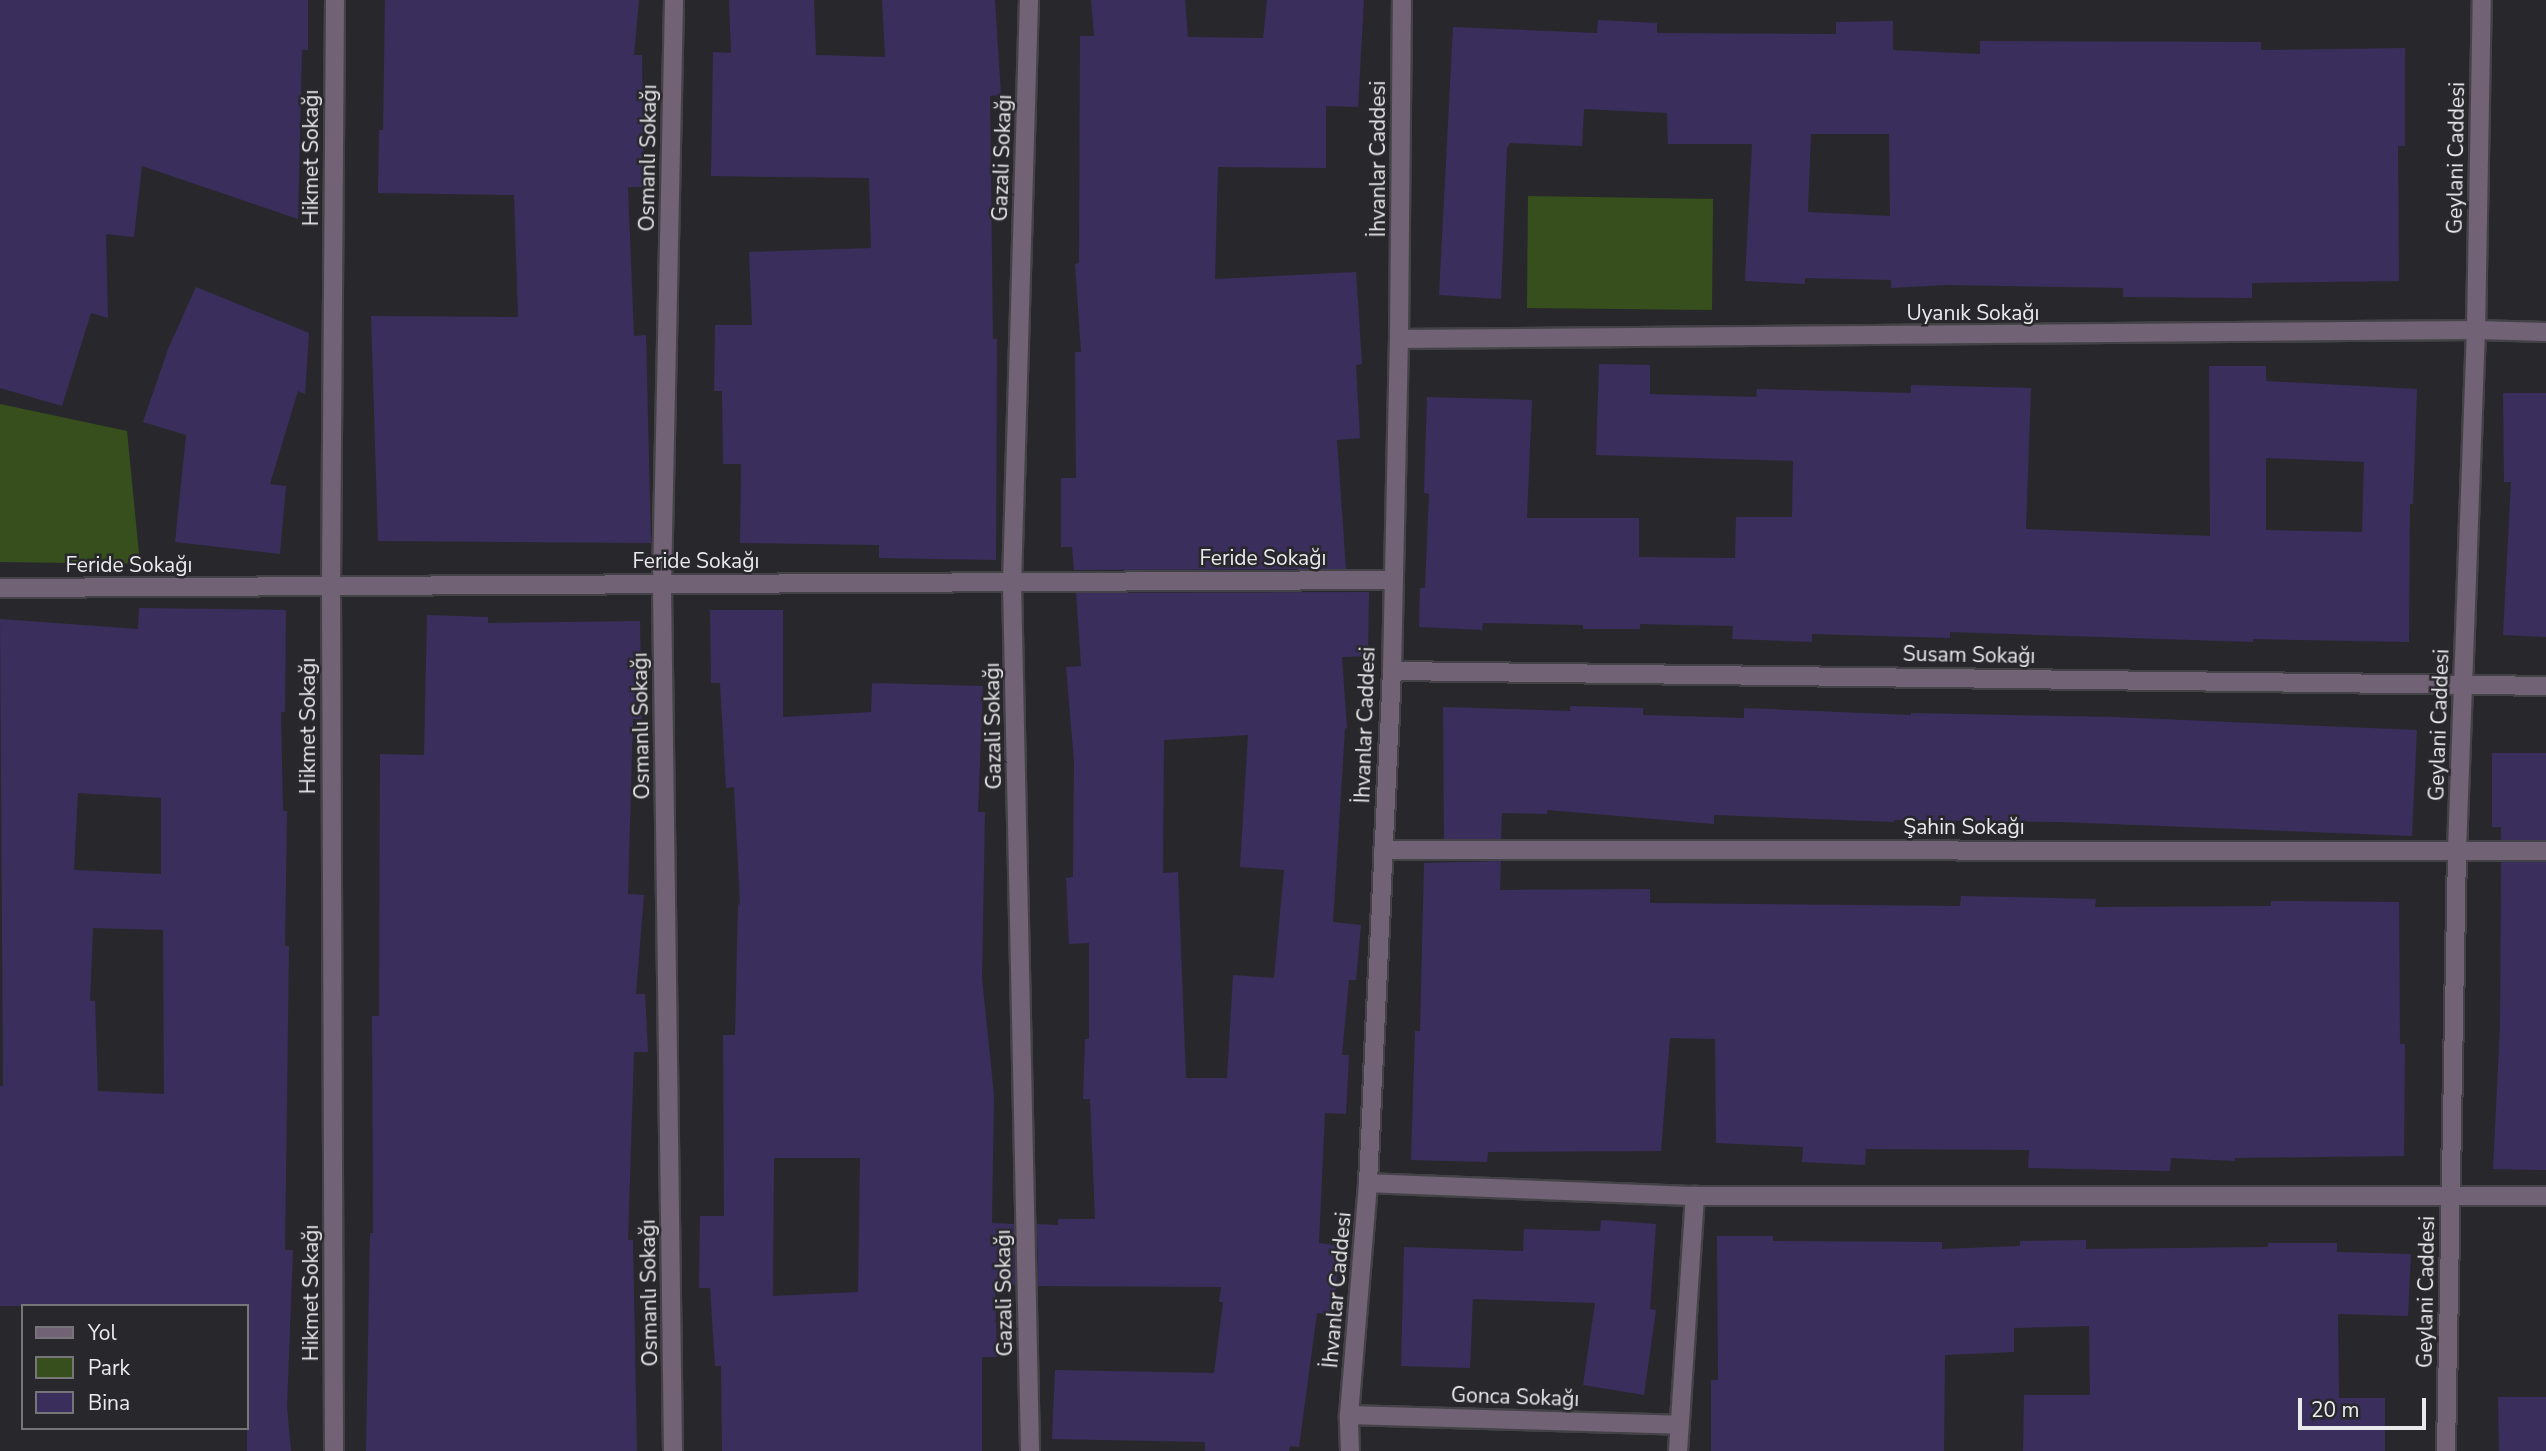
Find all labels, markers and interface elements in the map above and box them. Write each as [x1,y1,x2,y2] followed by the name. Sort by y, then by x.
[1365,81,1391,237] street label: İhvanlar Caddesi
[2442,82,2470,234] street label: Geylani Caddesi
[634,84,662,232] street label: Osmanlı Sokağı
[298,90,324,226] street label: Hikmet Sokağı
[987,94,1017,222] street label: Gazali Sokağı
[1907,300,2039,326] street label: Uyanık Sokağı
[1200,545,1326,571] street label: Feride Sokağı
[633,548,759,574] street label: Feride Sokağı
[66,552,192,578] street label: Feride Sokağı
[1902,641,2036,669] street label: Susam Sokağı
[1350,646,1380,804] street label: İhvanlar Caddesi
[2424,649,2454,801] street label: Geylani Caddesi
[627,652,655,800] street label: Osmanlı Sokağı
[295,658,321,794] street label: Hikmet Sokağı
[979,662,1007,790] street label: Gazali Sokağı
[1903,814,2025,840] street label: Şahin Sokağı
[1318,1211,1356,1369] street label: İhvanlar Caddesi
[2412,1216,2440,1368] street label: Geylani Caddesi
[635,1219,663,1367] street label: Osmanlı Sokağı
[298,1225,324,1361] street label: Hikmet Sokağı
[990,1229,1018,1357] street label: Gazali Sokağı
[21,1304,248,1430] legend
[88,1319,117,1347] text: Yol
[88,1354,130,1382] text: Park
[1450,1382,1580,1412] street label: Gonca Sokağı
[2301,1384,2429,1428] scale bar
[88,1389,130,1417] text: Bina
[2311,1396,2360,1424] text: 20 m

